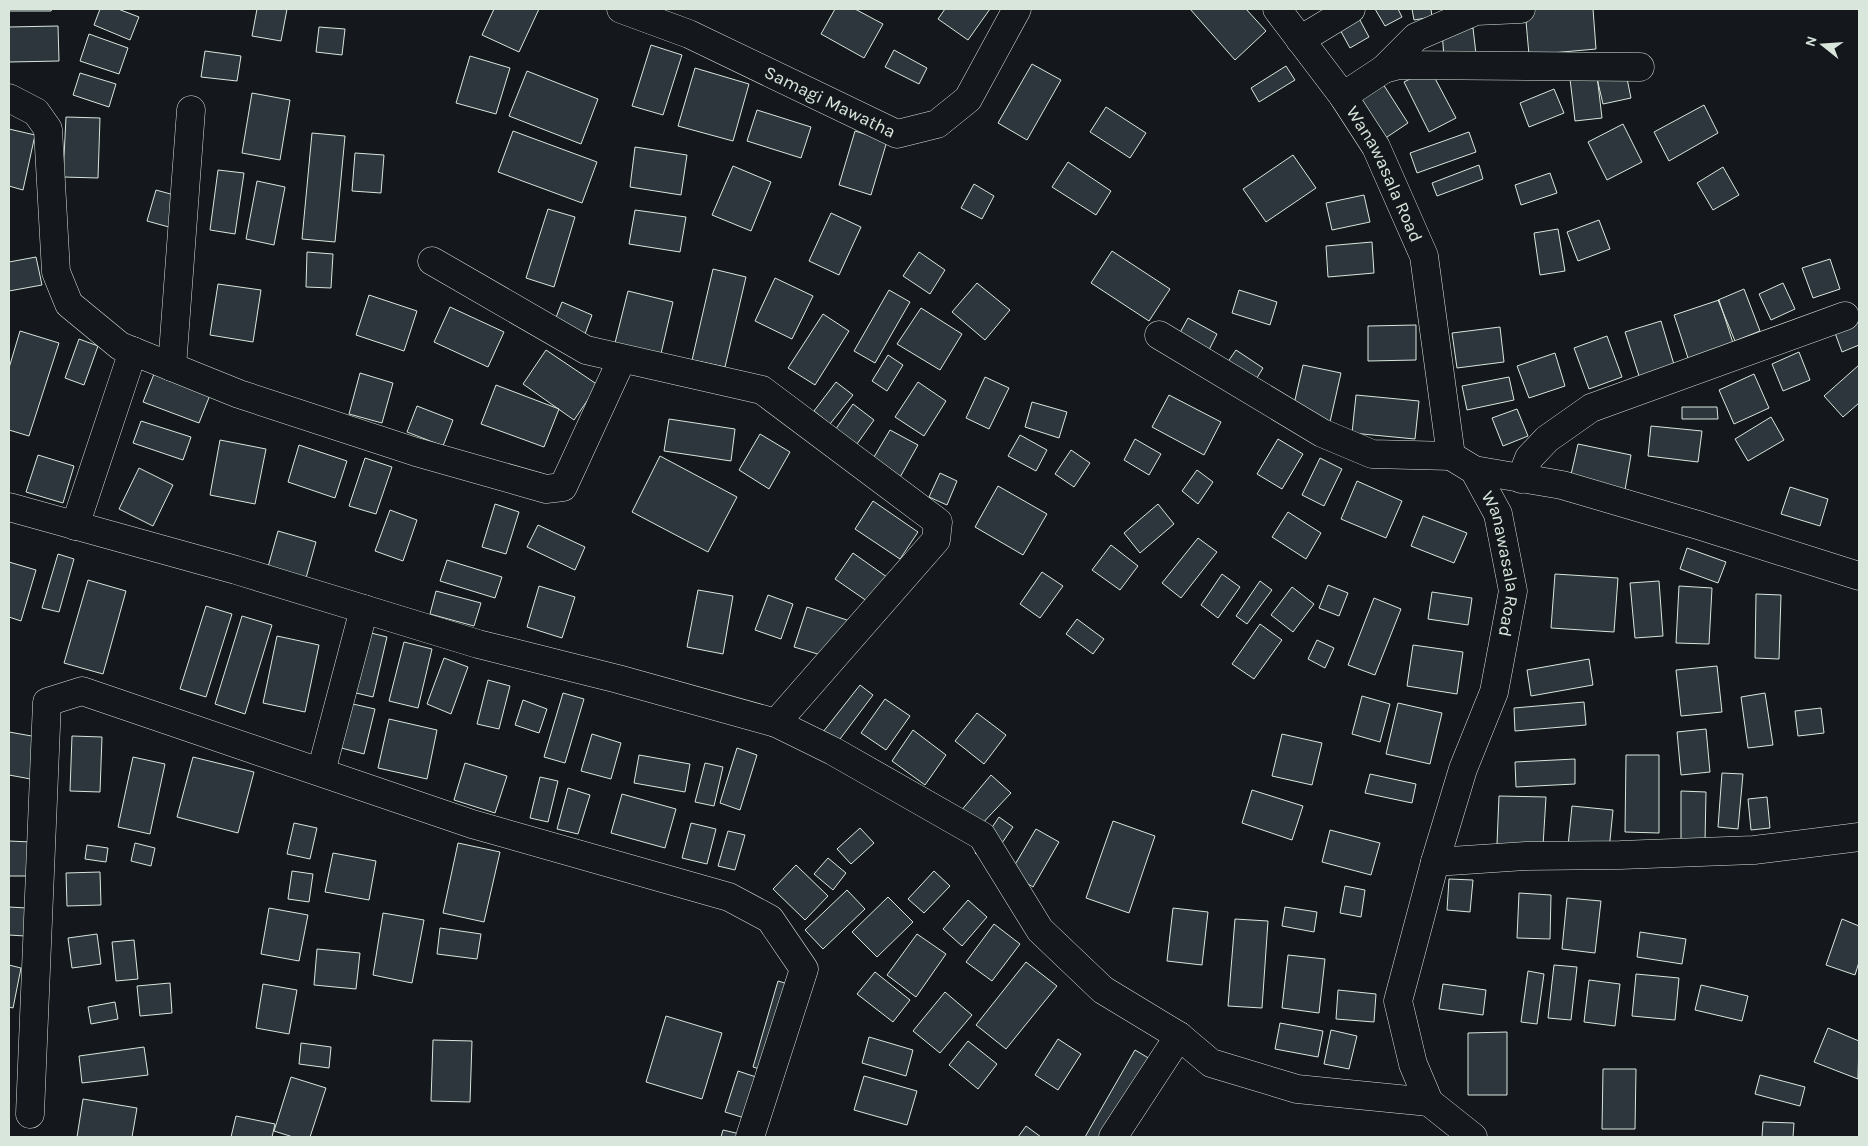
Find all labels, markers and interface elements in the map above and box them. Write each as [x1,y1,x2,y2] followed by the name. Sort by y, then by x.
[1798,20,1848,70] north arrow
[1801,34,1821,49] text: N
[761,61,899,143] street label: Samagi Mawatha
[1341,102,1427,245] street label: Wanawasala Road
[1477,487,1524,639] street label: Wanawasala Road

